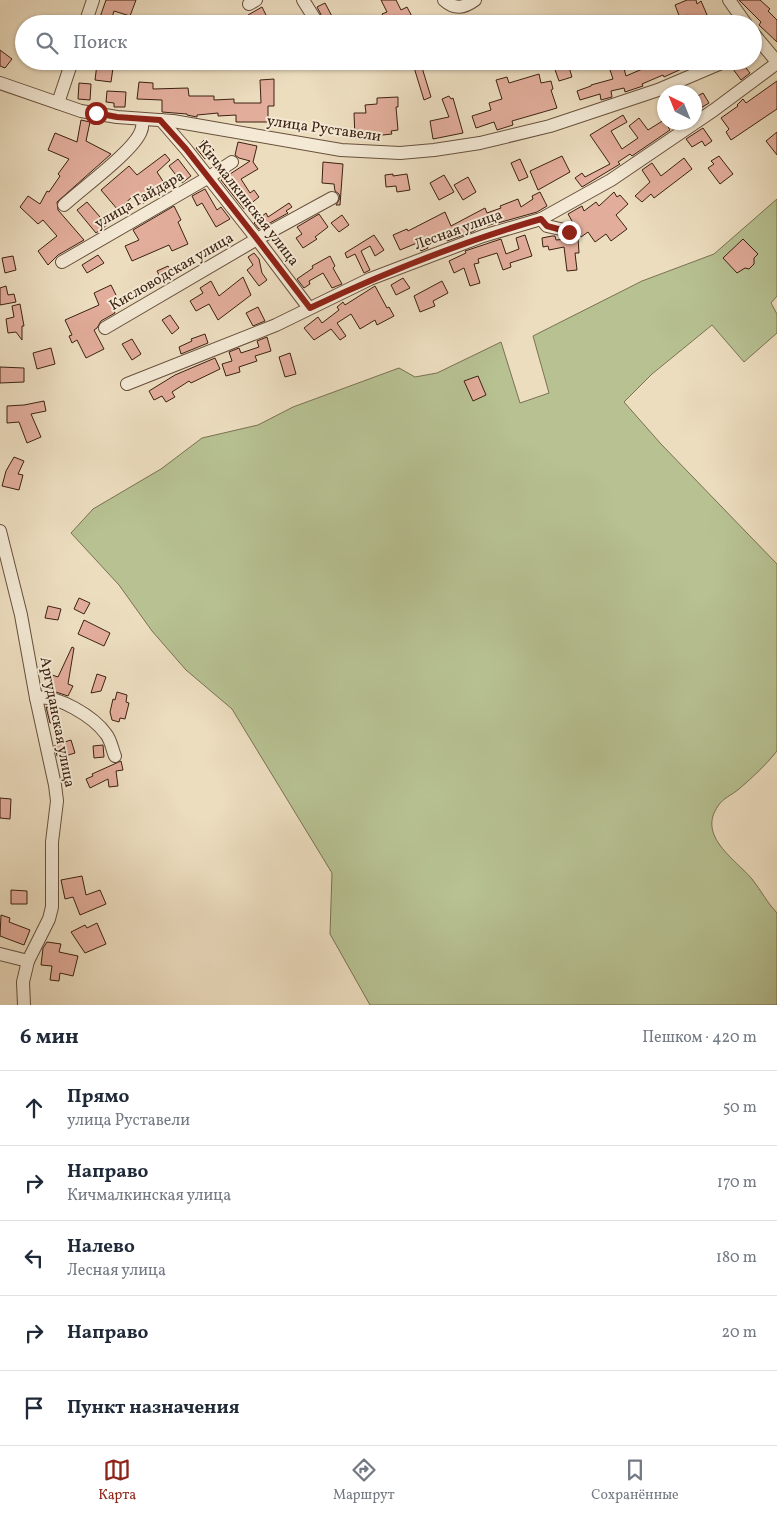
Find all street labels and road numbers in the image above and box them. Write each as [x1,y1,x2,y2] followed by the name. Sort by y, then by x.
[265,111,382,148] street label: улица Руставели
[192,137,303,271] street label: Кичмалкинская улица
[91,166,189,235] street label: улица Гайдара
[411,205,506,256] street label: Лесная улица
[106,228,238,317] street label: Кисловодская улица
[34,655,80,789] street label: Аргуданская улица

